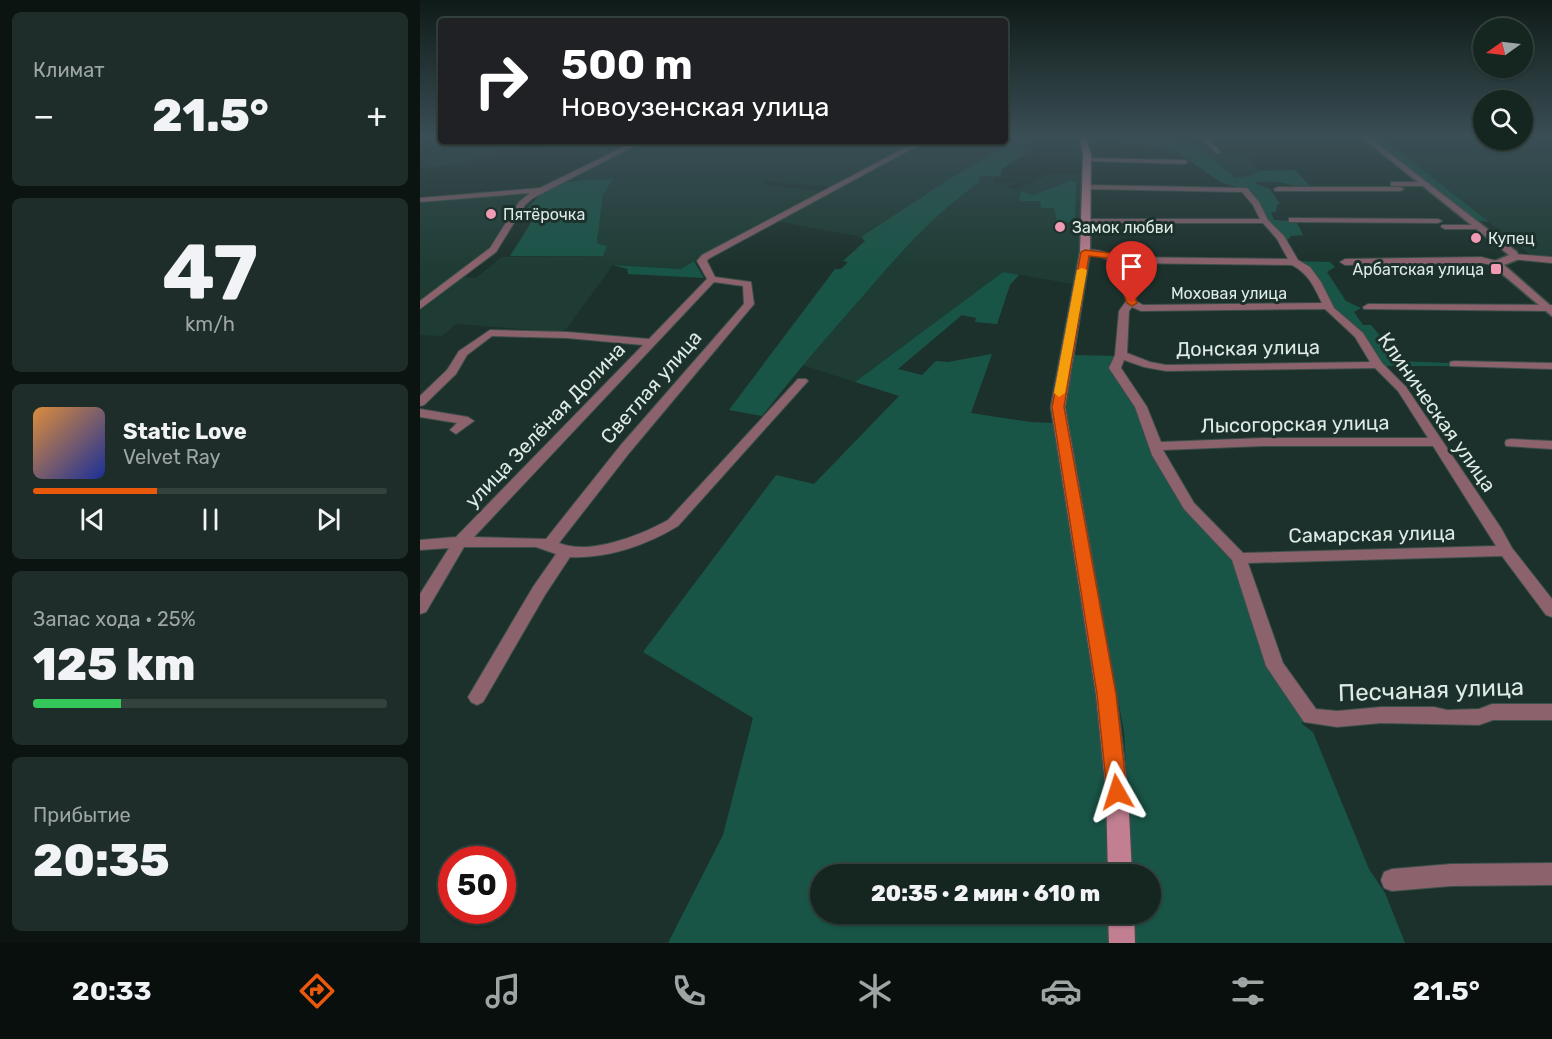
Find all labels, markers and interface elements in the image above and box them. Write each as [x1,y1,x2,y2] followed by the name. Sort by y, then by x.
[1473,18,1533,78] north arrow
[1473,18,1533,150] map controls
[561,40,693,90] text: 500 m
[462,42,540,120] icon: right
[33,58,105,82] text: Климат
[152,89,269,142] text: 21.5°
[1473,90,1533,150] button: search
[561,91,829,123] text: Новоузенская улица
[33,96,54,135] text: −
[366,96,387,135] text: +
[503,205,585,224] place label: Пятёрочка
[484,207,498,221] marker: Пятёрочка
[1072,218,1173,237] place label: Замок любви
[1053,220,1067,234] marker: Замок любви
[162,226,258,319] text: 47
[1488,229,1535,248] place label: Купец
[1469,231,1483,245] marker: Купец
[1106,241,1157,303] pin
[1115,250,1148,283] icon: arrive
[1353,260,1484,279] place label: Арбатская улица
[1489,262,1503,276] marker: Арбатская улица
[1171,284,1287,303] street label: Моховая улица
[185,312,235,336] text: km/h
[595,326,707,448] street label: Светлая улица
[1373,328,1501,496] street label: Клиническая улица
[1176,335,1320,361] street label: Донская улица
[460,337,630,513] street label: улица Зелёная Долина
[1200,410,1390,438] street label: Лысогорская улица
[123,418,247,445] text: Static Love
[123,445,221,469] text: Velvet Ray
[76,503,109,536] icon: previous
[194,503,227,536] icon: pause
[312,503,345,536] icon: next
[1288,521,1456,547] street label: Самарская улица
[33,607,196,631] text: Запас хода · 25%
[33,638,196,691] text: 125 km
[1338,673,1524,707] street label: Песчаная улица
[1085,760,1149,824] position arrow
[33,803,131,827] text: Прибытие
[33,834,170,887] text: 20:35
[438,846,516,924] speed limit sign: 50
[871,880,1100,907] text: 20:35 · 2 мин · 610 m
[296,970,338,1012] icon: directions
[482,970,524,1012] icon: music
[668,970,710,1012] icon: phone
[854,970,896,1012] icon: climate
[1040,970,1082,1012] icon: car
[1227,970,1269,1012] icon: filters
[72,975,151,1007] text: 20:33
[1413,975,1480,1007] text: 21.5°

